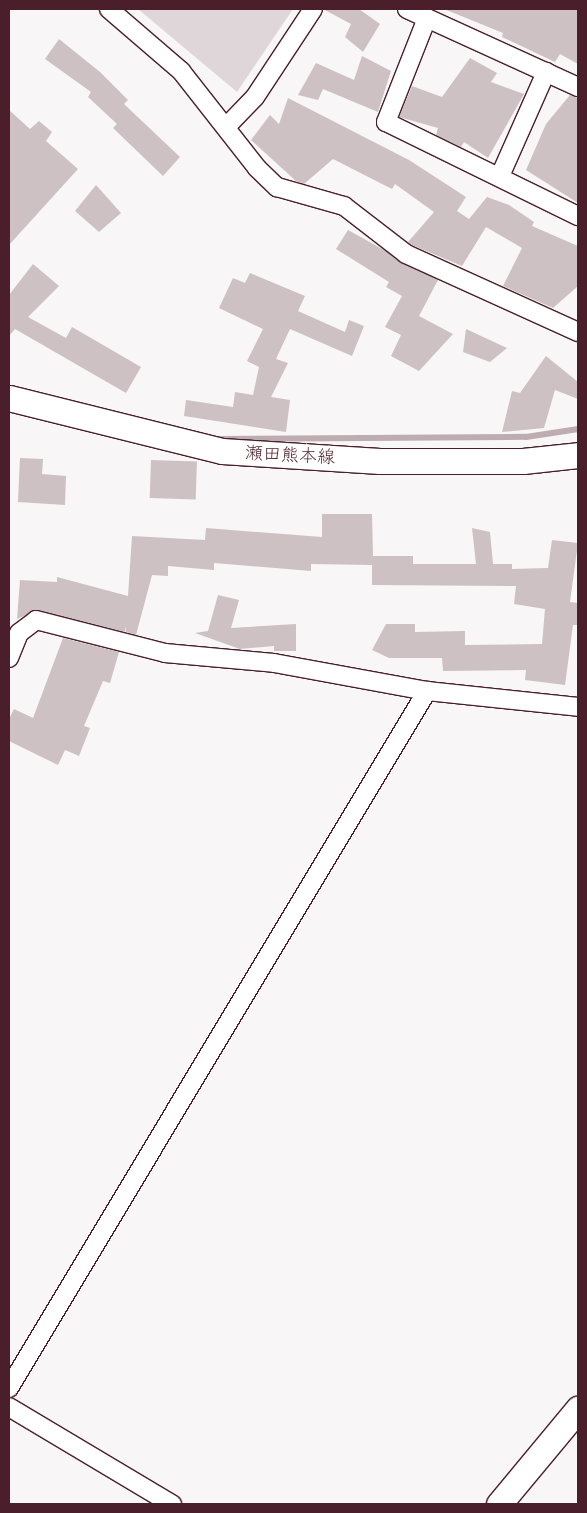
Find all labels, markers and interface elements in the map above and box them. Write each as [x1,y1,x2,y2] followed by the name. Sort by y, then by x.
[244,443,336,469] street label: 瀬田熊本線

